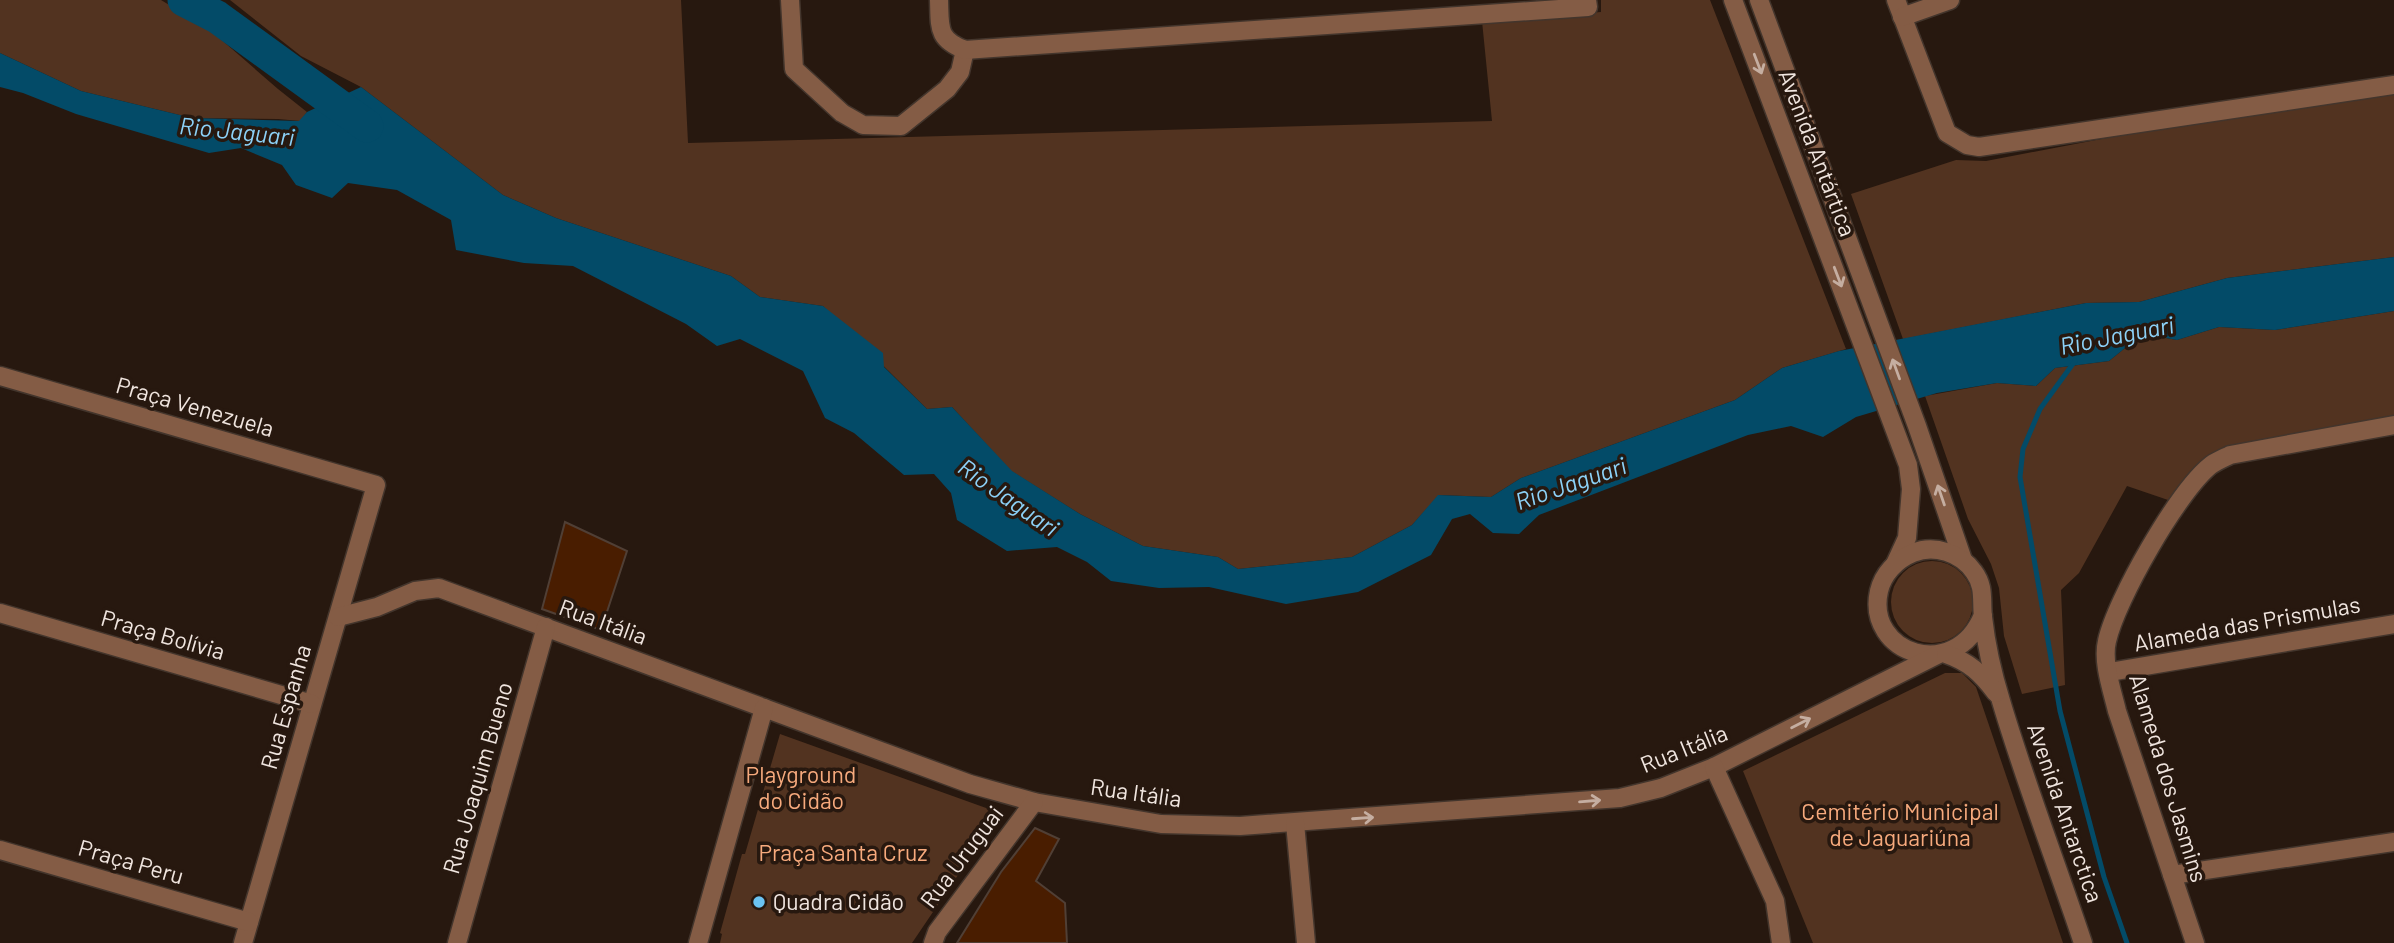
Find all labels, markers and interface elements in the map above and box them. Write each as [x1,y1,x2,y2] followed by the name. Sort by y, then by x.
[1752,52,1765,74] one-way arrow
[1773,65,1863,240] street label: Avenida Antártica
[178,110,296,151] water label: Rio Jaguari
[1833,265,1846,287] one-way arrow
[2057,309,2176,360] water label: Rio Jaguari
[1889,358,1901,380] one-way arrow
[113,370,278,442] street label: Praça Venezuela
[1511,450,1630,515] water label: Rio Jaguari
[953,452,1065,542] water label: Rio Jaguari
[1934,485,1946,507] one-way arrow
[2131,589,2362,657] street label: Alameda das Prismulas
[555,592,651,650] street label: Rua Itália
[98,603,229,665] street label: Praça Bolívia
[254,641,316,772] street label: Rua Espanha
[2124,670,2214,885] street label: Alameda dos Jasmins
[436,679,518,877] street label: Rua Joaquim Bueno
[1790,716,1811,730] one-way arrow
[1636,718,1731,778] street label: Rua Itália
[2022,719,2110,906] street label: Avenida Antarctica
[746,760,856,814] park label: Playground do Cidão
[1089,772,1184,812] street label: Rua Itália
[1578,794,1600,807] one-way arrow
[1801,797,1999,851] park label: Cemitério Municipal de Jaguariúna
[914,800,1009,913] street label: Rua Uruguai
[1351,812,1374,825] one-way arrow
[75,833,187,889] street label: Praça Peru
[758,838,928,866] park label: Praça Santa Cruz
[773,887,904,915] place label: Quadra Cidão
[751,894,767,910] marker: Quadra Cidão

